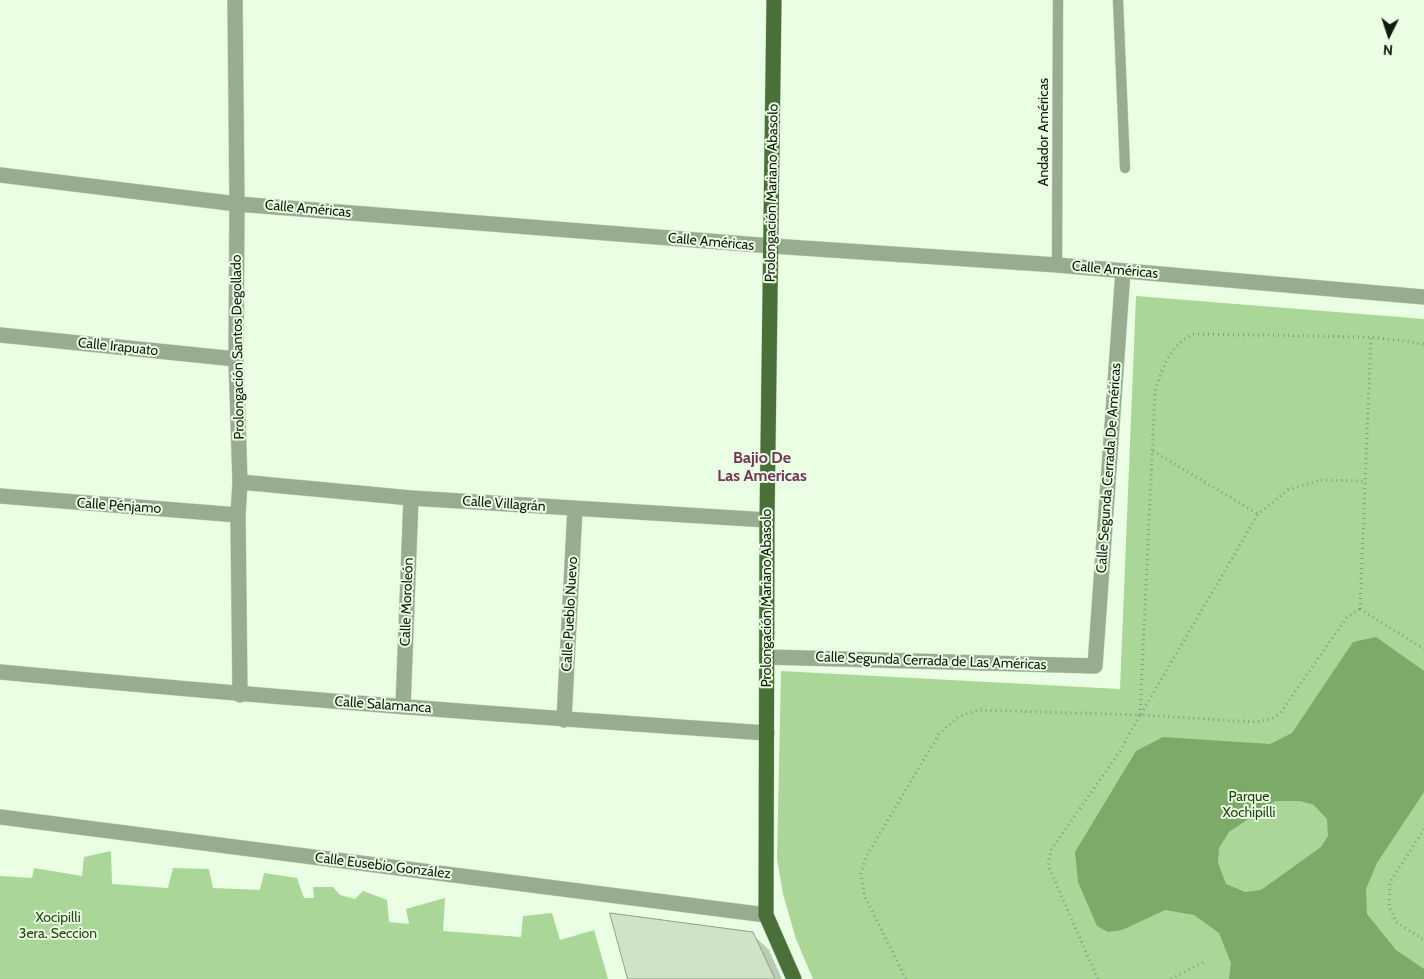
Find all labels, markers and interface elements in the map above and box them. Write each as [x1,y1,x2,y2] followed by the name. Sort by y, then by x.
[1364,10,1414,60] north arrow
[1382,41,1394,59] text: N
[1036,78,1052,186] street label: Andador Américas
[762,104,782,282] street label: Prolongación Mariano Abasolo
[264,197,352,221] street label: Calle Américas
[667,230,755,254] street label: Calle Américas
[228,254,248,440] street label: Prolongación Santos Degollado
[1071,258,1159,282] street label: Calle Américas
[77,334,159,360] street label: Calle Irapuato
[1093,362,1125,574] street label: Calle Segunda Cerrada De Américas
[717,448,807,486] district label: Bajio De Las Americas
[462,493,546,515] street label: Calle Villagrán
[76,495,162,517] street label: Calle Pénjamo
[759,509,775,687] street label: Prolongación Mariano Abasolo
[559,556,581,672] street label: Calle Pueblo Nuevo
[397,557,417,647] street label: Calle Moroleón
[815,649,1047,673] street label: Calle Segunda Cerrada de Las Américas
[334,693,432,717] street label: Calle Salamanca
[1223,789,1275,822] park label: Parque Xochipilli
[314,849,452,883] street label: Calle Eusebio González
[19,910,97,942] park label: Xocipilli 3era. Seccion

